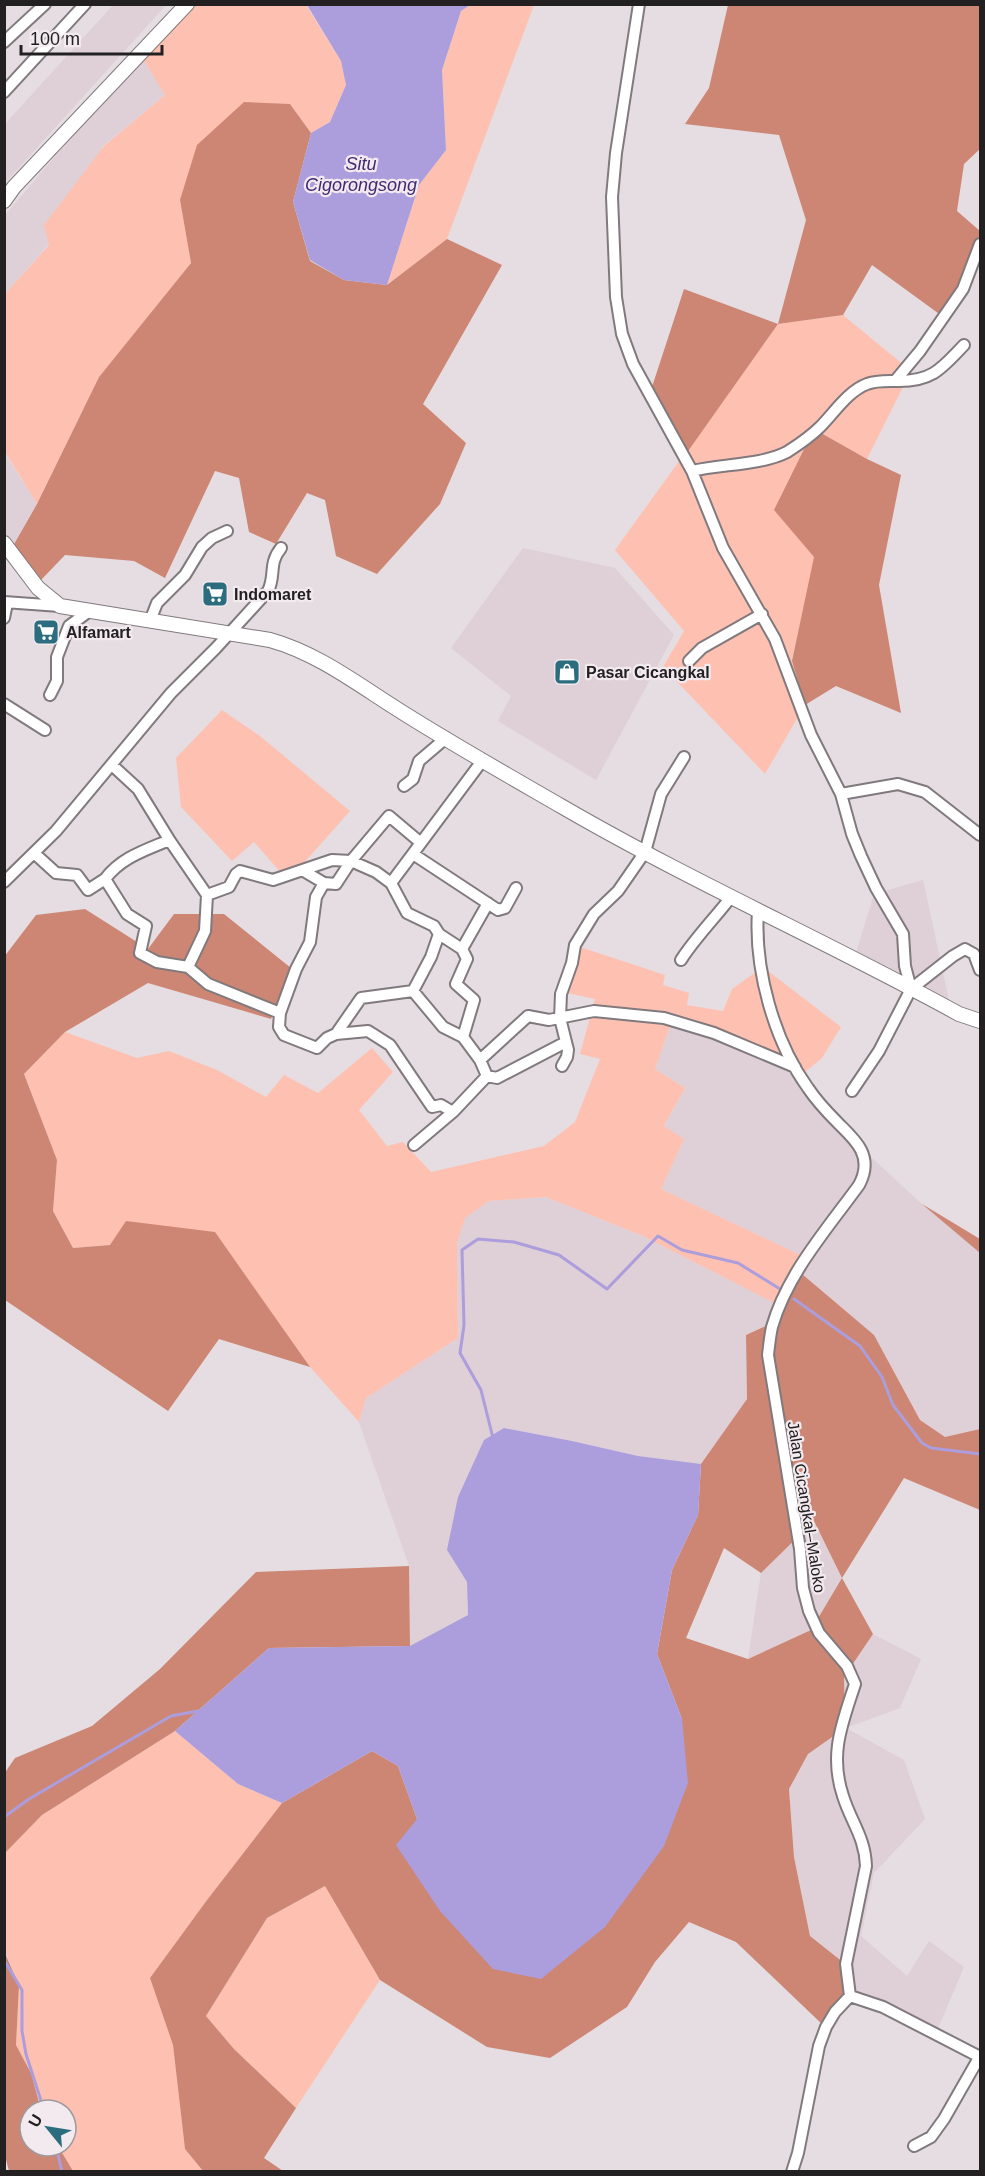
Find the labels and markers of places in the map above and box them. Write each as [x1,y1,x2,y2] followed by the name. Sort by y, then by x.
[200,579,230,609] supermarket icon: Indomaret
[234,586,312,603] place label: Indomaret
[31,617,61,647] supermarket icon: Alfamart
[66,624,132,641] place label: Alfamart
[552,657,582,687] shop icon: Pasar Cicangkal
[586,664,710,681] place label: Pasar Cicangkal

